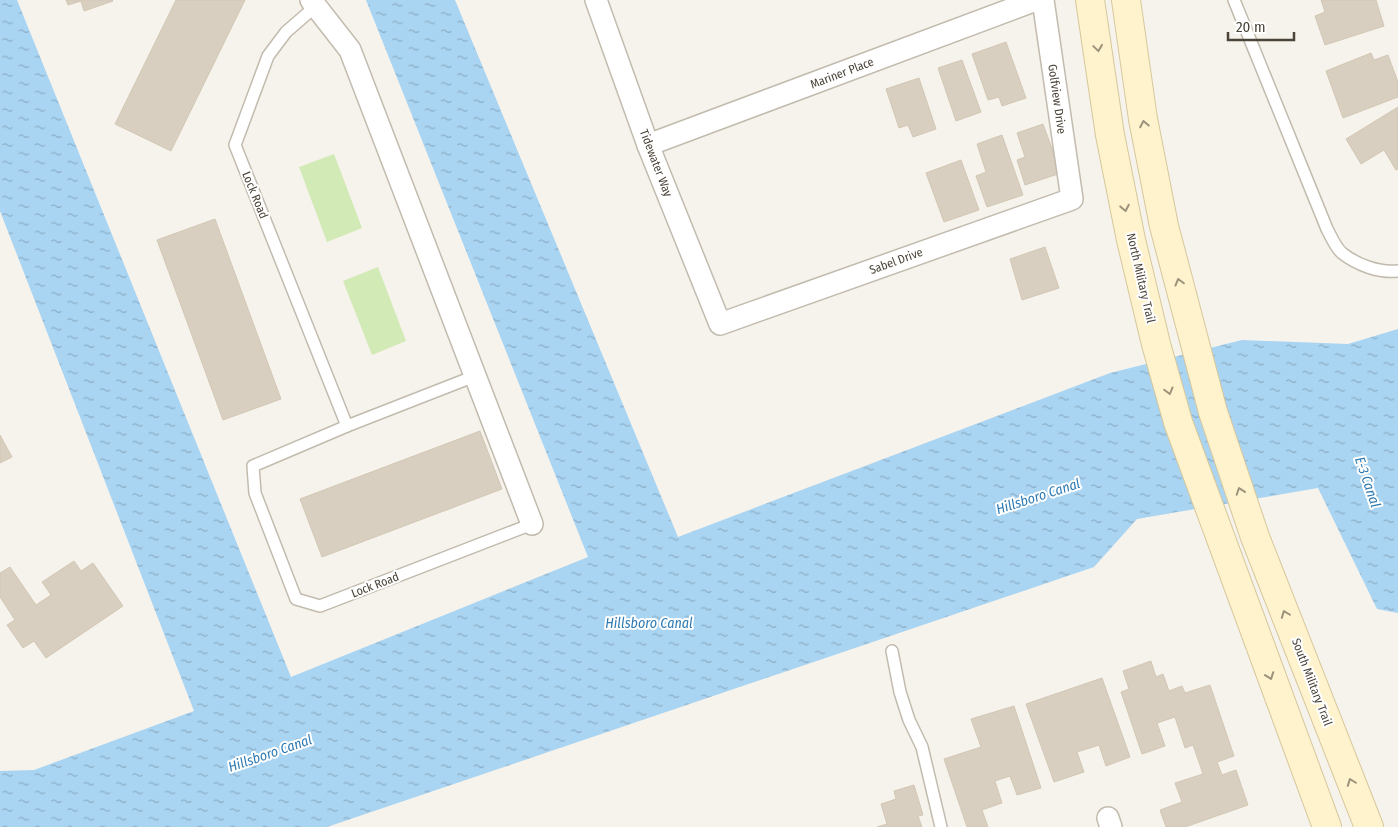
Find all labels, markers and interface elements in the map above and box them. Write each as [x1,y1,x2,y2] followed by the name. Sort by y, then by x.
[1228,10,1294,42] scale bar
[1236,18,1266,36] text: 20 m
[1092,44,1102,53] one-way arrow
[808,54,876,92] street label: Mariner Place
[1045,63,1069,135] street label: Golfview Drive
[1139,119,1150,128] one-way arrow
[637,127,675,199] street label: Tidewater Way
[239,169,271,221] street label: Lock Road
[1119,204,1129,213] one-way arrow
[1124,232,1158,324] street label: North Military Trail
[868,245,925,277] street label: Sabel Drive
[1174,278,1185,287] one-way arrow
[1164,386,1174,394] one-way arrow
[1351,455,1384,510] water label: E-3 Canal
[994,475,1083,518] water label: Hillsboro Canal
[1235,488,1245,496] one-way arrow
[349,570,401,600] street label: Lock Road
[1281,610,1291,619] one-way arrow
[605,615,693,632] water label: Hillsboro Canal
[1289,636,1335,728] street label: South Military Trail
[1264,671,1274,679] one-way arrow
[226,731,315,776] water label: Hillsboro Canal
[1347,778,1357,786] one-way arrow

